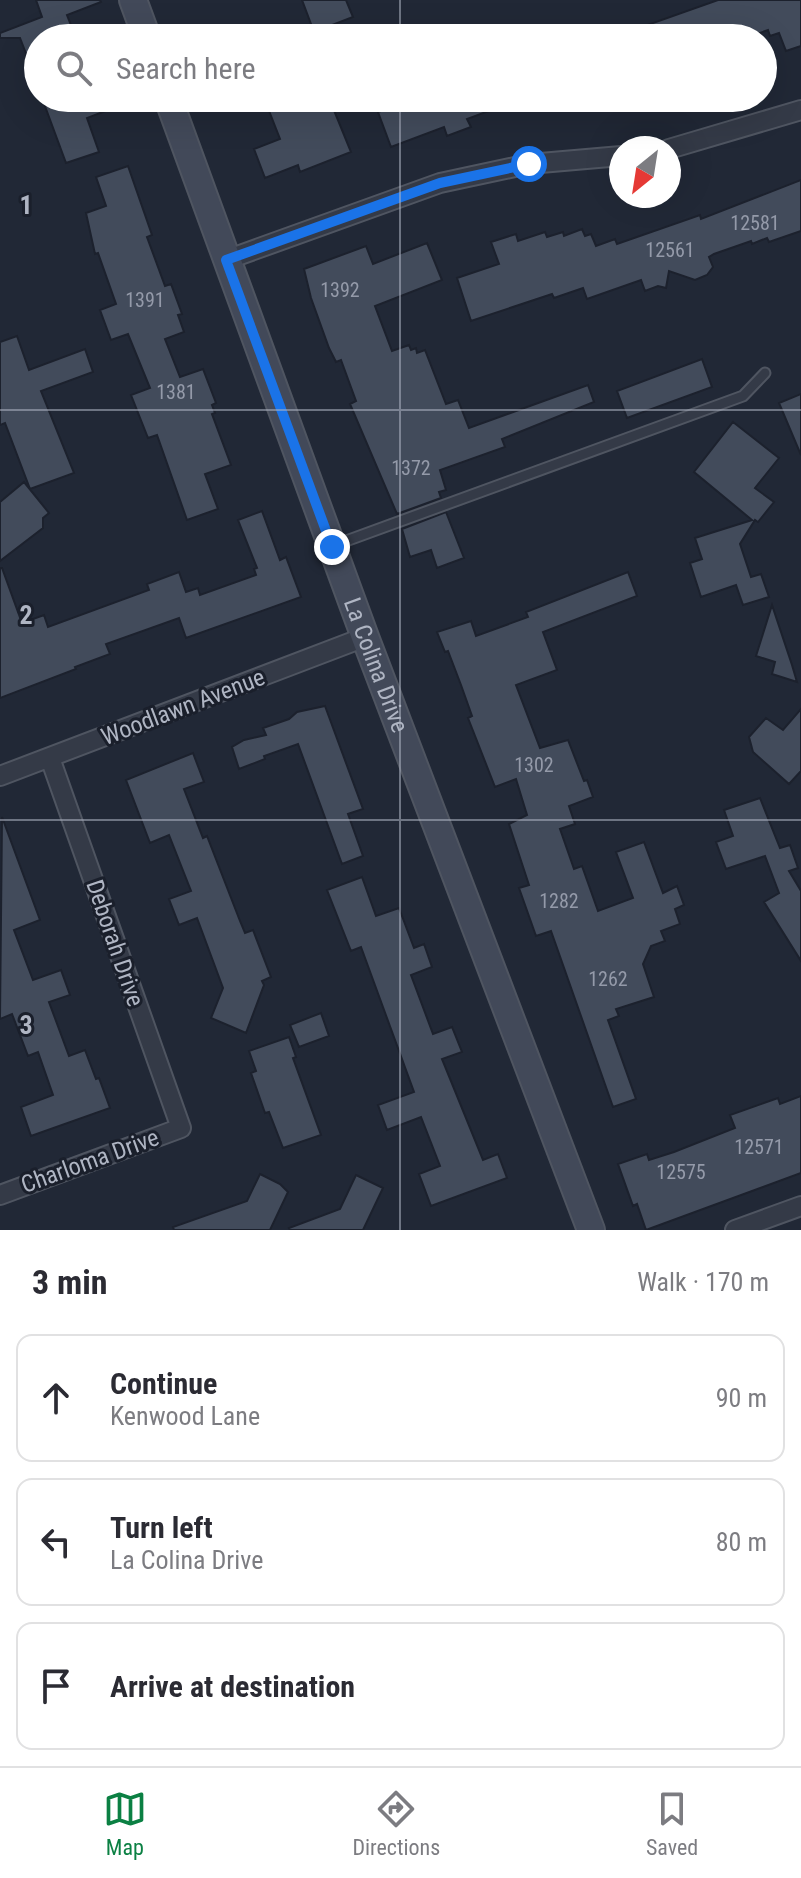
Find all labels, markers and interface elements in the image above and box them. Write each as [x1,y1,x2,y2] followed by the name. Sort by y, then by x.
[24,24,777,112] search box
[52,46,96,90] icon: search
[116,51,256,86] text: Search here
[609,136,681,208] north arrow
[511,146,547,182] route start
[19,190,33,220] text: 1
[730,211,780,235] house number: 12581
[645,238,695,262] house number: 12561
[320,278,360,302] house number: 1392
[125,288,165,312] house number: 1391
[156,380,196,404] house number: 1381
[391,456,431,480] house number: 1372
[314,529,350,565] route end
[338,594,414,736] street label: La Colina Drive
[19,600,33,630] text: 2
[97,663,269,751] street label: Woodlawn Avenue
[514,753,554,777] house number: 1302
[80,876,150,1010] street label: Deborah Drive
[539,889,579,913] house number: 1282
[588,967,628,991] house number: 1262
[19,1010,33,1040] text: 3
[17,1123,163,1199] street label: Charloma Drive
[734,1135,784,1159] house number: 12571
[656,1160,706,1184] house number: 12575
[32,1262,108,1302] text: 3 min
[637,1267,769,1297] text: Walk · 170 m
[110,1366,217,1401] text: Continue
[34,1376,78,1420] icon: ahead
[716,1383,767,1413] text: 90 m
[110,1401,260,1431] text: Kenwood Lane
[110,1510,213,1545] text: Turn left
[34,1520,78,1564] icon: left
[716,1527,767,1557] text: 80 m
[110,1545,263,1575] text: La Colina Drive
[34,1664,78,1708] icon: arrive
[110,1669,355,1704] text: Arrive at destination
[103,1787,147,1860] tab: Map
[352,1787,440,1860] tab: Directions
[646,1787,698,1860] tab: Saved

